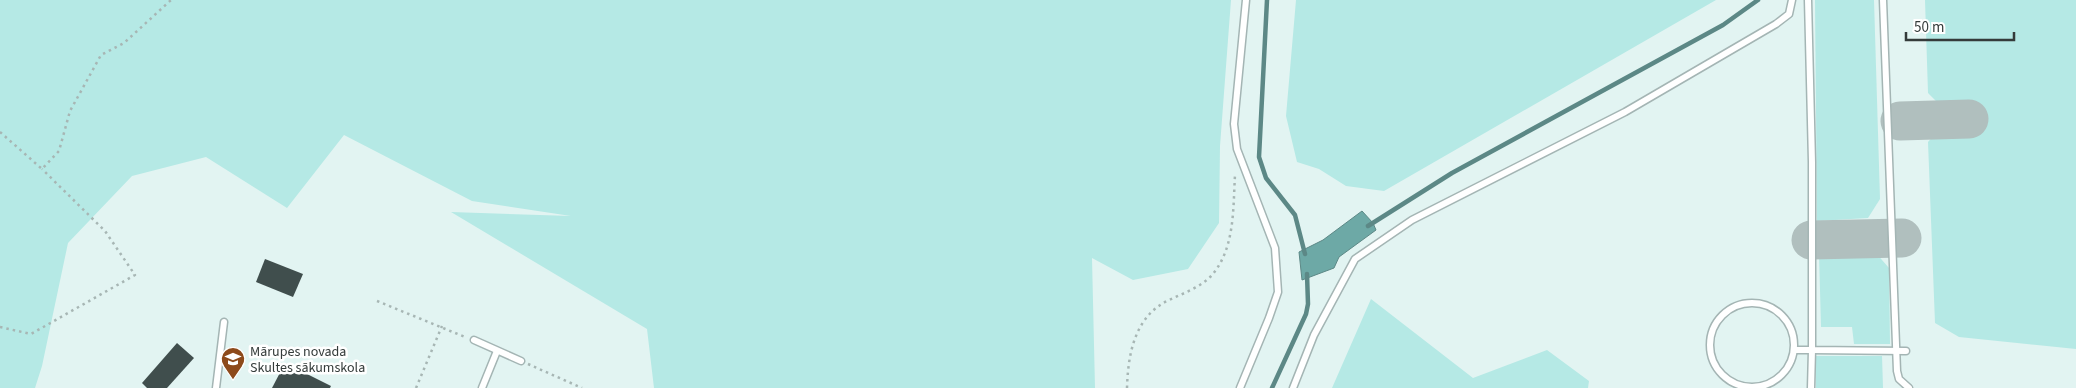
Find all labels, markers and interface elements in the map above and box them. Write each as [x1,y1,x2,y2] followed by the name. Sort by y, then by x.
[1906,10,2014,42] scale bar
[1914,17,1944,38] text: 50 m
[250,342,365,378] place label: Mārupes novada Skultes sākumskola
[220,346,246,380] school or university icon: Mārupes novada Skultes sākumskola

